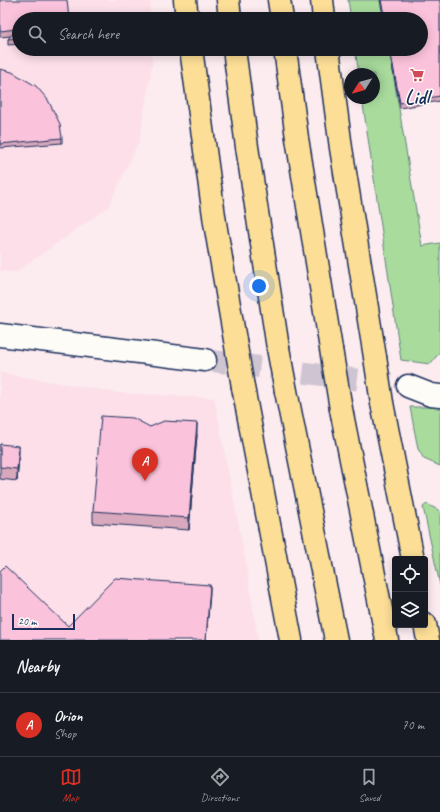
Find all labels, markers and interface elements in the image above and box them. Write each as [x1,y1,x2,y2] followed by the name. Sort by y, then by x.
[12,12,428,56] search box
[26,23,48,45] icon: search
[58,25,119,44] text: Search here
[409,67,425,83] supermarket icon: Lidl
[344,68,380,104] north arrow
[405,85,433,110] place label: Lidl
[249,276,269,296] your location
[132,448,158,481] pin: A
[392,556,428,628] map controls
[392,556,428,592] button: locate
[392,592,428,628] button: layers
[12,612,75,631] scale bar
[18,614,37,628] text: 20 m
[16,656,59,677] text: Nearby
[54,707,82,726] text: Orion
[26,717,32,733] text: A
[402,717,424,733] text: 70 m
[54,726,76,742] text: Shop
[60,766,82,804] tab: Map
[201,766,239,804] tab: Directions
[358,766,380,804] tab: Saved

